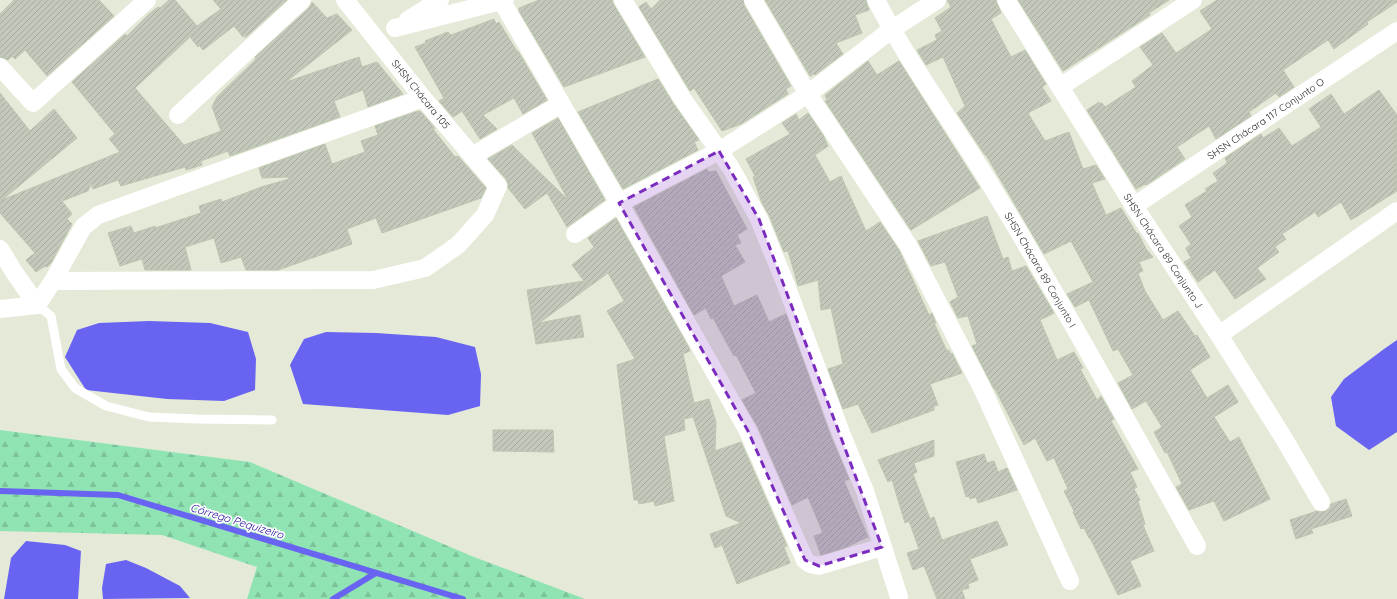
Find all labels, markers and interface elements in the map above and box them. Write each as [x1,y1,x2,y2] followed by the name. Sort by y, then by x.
[389,57,453,132] street label: SHSN Chácara 105
[1205,75,1327,163] street label: SHSN Chácara 117 Conjunto O
[1121,191,1205,311] street label: SHSN Chácara 89 Conjunto J
[1001,210,1079,330] street label: SHSN Chácara 89 Conjunto I
[189,500,287,542] water label: Córrego Pequizeiro

